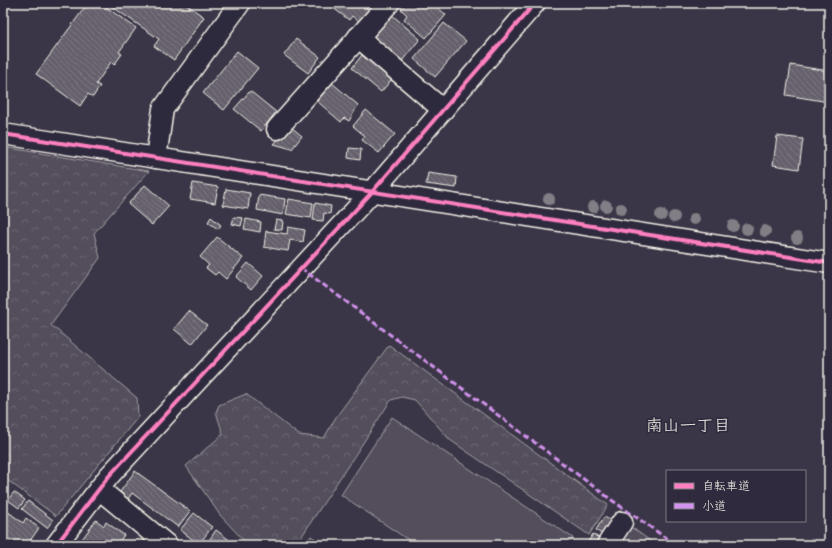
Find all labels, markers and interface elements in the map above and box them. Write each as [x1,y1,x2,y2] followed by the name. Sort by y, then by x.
[646,416,731,440] district label: 南山一丁目
[666,470,806,522] legend
[702,479,750,496] text: 自転車道
[702,499,726,516] text: 小道

